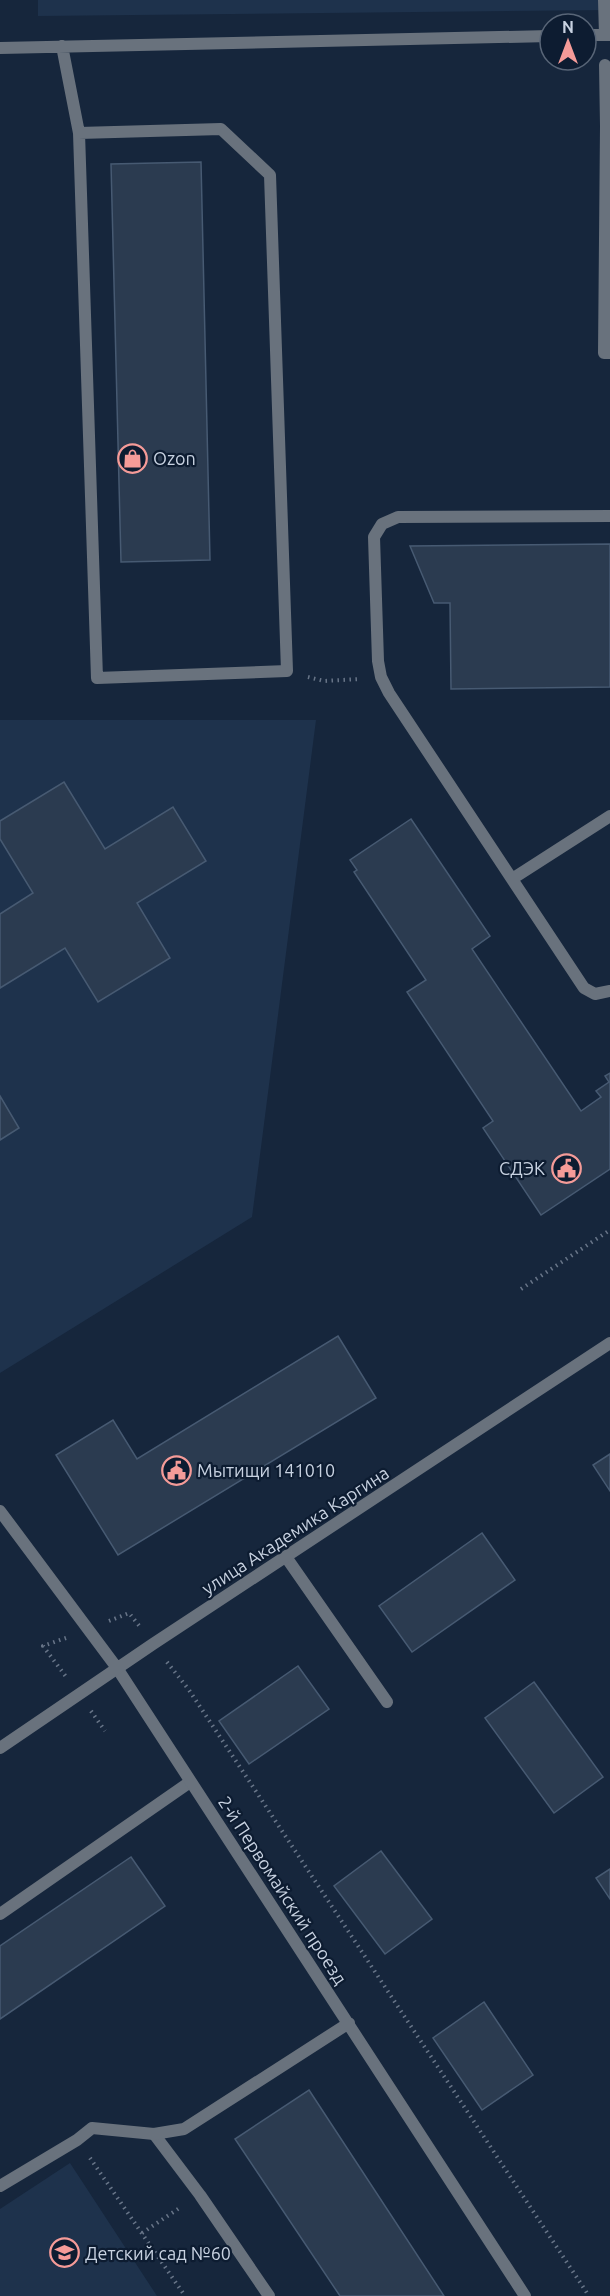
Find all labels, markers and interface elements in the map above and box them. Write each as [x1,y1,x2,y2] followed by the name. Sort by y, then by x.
[538,12,598,72] north arrow
[562,18,574,36] text: N
[116,442,148,474] shop icon: Ozon
[153,448,196,468] place label: Ozon
[550,1152,582,1184] public building icon: СДЭК
[499,1158,545,1178] place label: СДЭК
[160,1454,192,1486] public building icon: Мытищи 141010
[197,1460,335,1480] place label: Мытищи 141010
[198,1462,392,1598] street label: улица Академика Каргина
[215,1792,352,1988] street label: 2-й Первомайский проезд
[48,2237,80,2269] school or university icon: Детский сад №60
[85,2243,231,2263] place label: Детский сад №60

